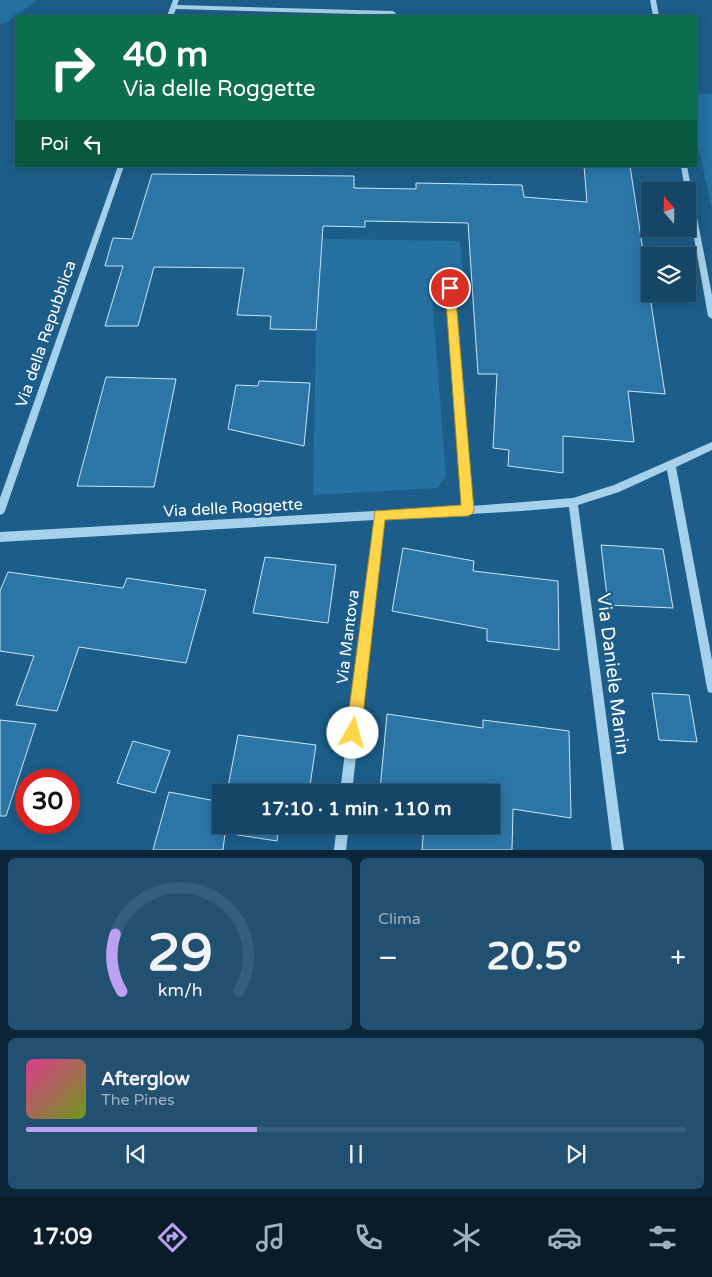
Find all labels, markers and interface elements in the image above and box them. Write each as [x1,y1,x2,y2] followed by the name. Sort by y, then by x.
[123,34,208,76] text: 40 m
[40,35,105,100] icon: right
[123,76,315,102] text: Via delle Roggette
[79,130,107,158] icon: left
[40,133,69,155] text: Poi
[641,182,696,238] north arrow
[641,182,696,302] map controls
[641,247,696,302] button: layers
[11,258,81,410] street label: Via della Repubblica
[429,267,471,309] pin
[436,274,464,302] icon: arrive
[163,494,303,522] street label: Via delle Roggette
[332,589,364,685] street label: Via Mantova
[592,592,634,756] street label: Via Daniele Manin
[326,706,378,758] position arrow
[15,769,80,834] speed limit sign: 30
[260,798,452,820] text: 17:10 · 1 min · 110 m
[378,909,421,929] text: Clima
[147,922,213,985] text: 29
[487,934,582,980] text: 20.5°
[378,941,398,975] text: −
[670,941,686,975] text: +
[158,980,202,1001] text: km/h
[101,1068,190,1090] text: Afterglow
[101,1090,175,1110] text: The Pines
[122,1140,150,1168] icon: previous
[342,1140,370,1168] icon: pause
[562,1140,590,1168] icon: next
[155,1220,190,1255] icon: directions
[253,1220,288,1255] icon: music
[351,1220,386,1255] icon: phone
[449,1220,484,1255] icon: climate
[547,1220,582,1255] icon: car
[645,1220,680,1255] icon: filters
[32,1224,92,1250] text: 17:09

